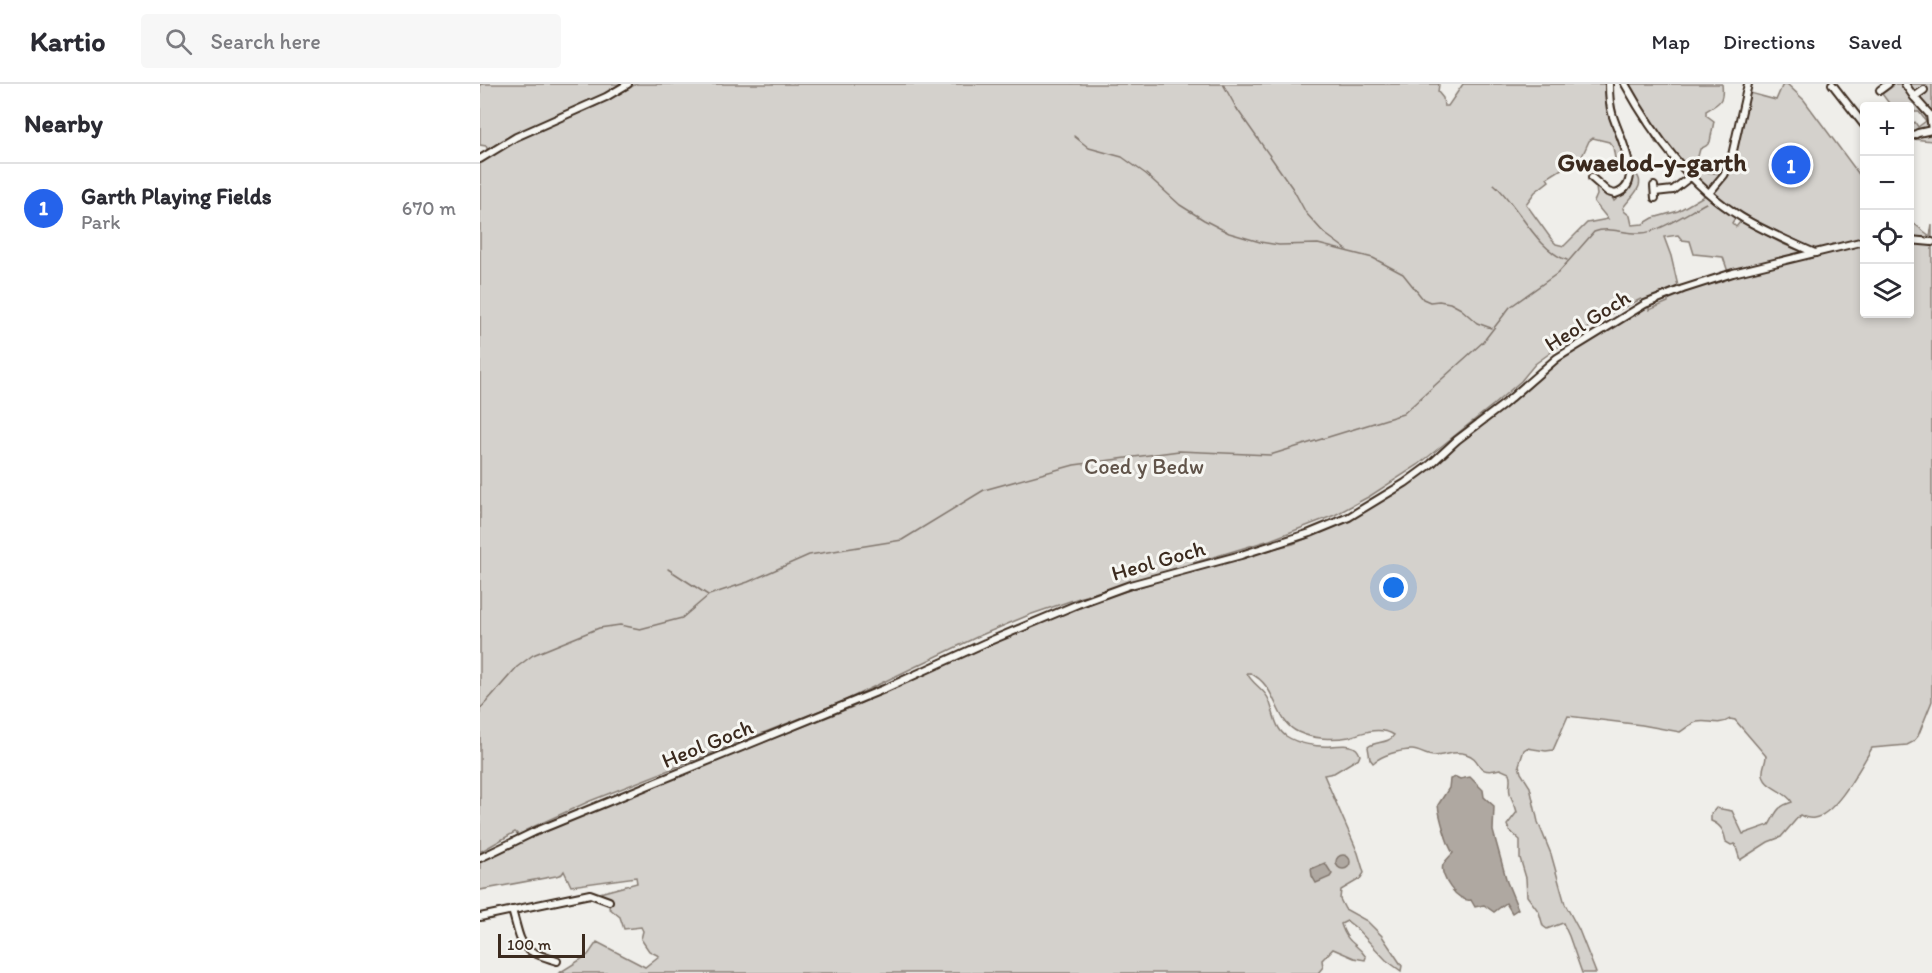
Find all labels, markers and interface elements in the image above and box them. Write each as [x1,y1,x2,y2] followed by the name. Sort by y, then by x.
[141,14,561,68] search box
[30,24,105,58] text: Kartio
[162,25,195,58] icon: search
[210,28,321,55] text: Search here
[1652,29,1690,54] text: Map
[1723,29,1815,54] text: Directions
[1848,29,1902,54] text: Saved
[1860,102,1914,318] map controls
[1860,102,1914,156] button: +
[24,107,103,139] text: Nearby
[1772,142,1810,188] pin: 1
[1557,146,1747,178] district label: Gwaelod-y-garth
[1860,156,1914,210] button: −
[81,183,272,210] text: Garth Playing Fields
[39,196,48,220] text: 1
[402,196,456,220] text: 670 m
[81,210,120,234] text: Park
[1860,210,1914,264] button: locate
[1860,264,1914,318] button: layers
[1539,283,1635,357] street label: Heol Goch
[1084,453,1204,480] park label: Coed y Bedw
[1108,534,1208,587] street label: Heol Goch
[1379,573,1408,602] your location
[658,713,757,774] street label: Heol Goch
[498,931,585,958] scale bar
[507,935,551,954] text: 100 m

